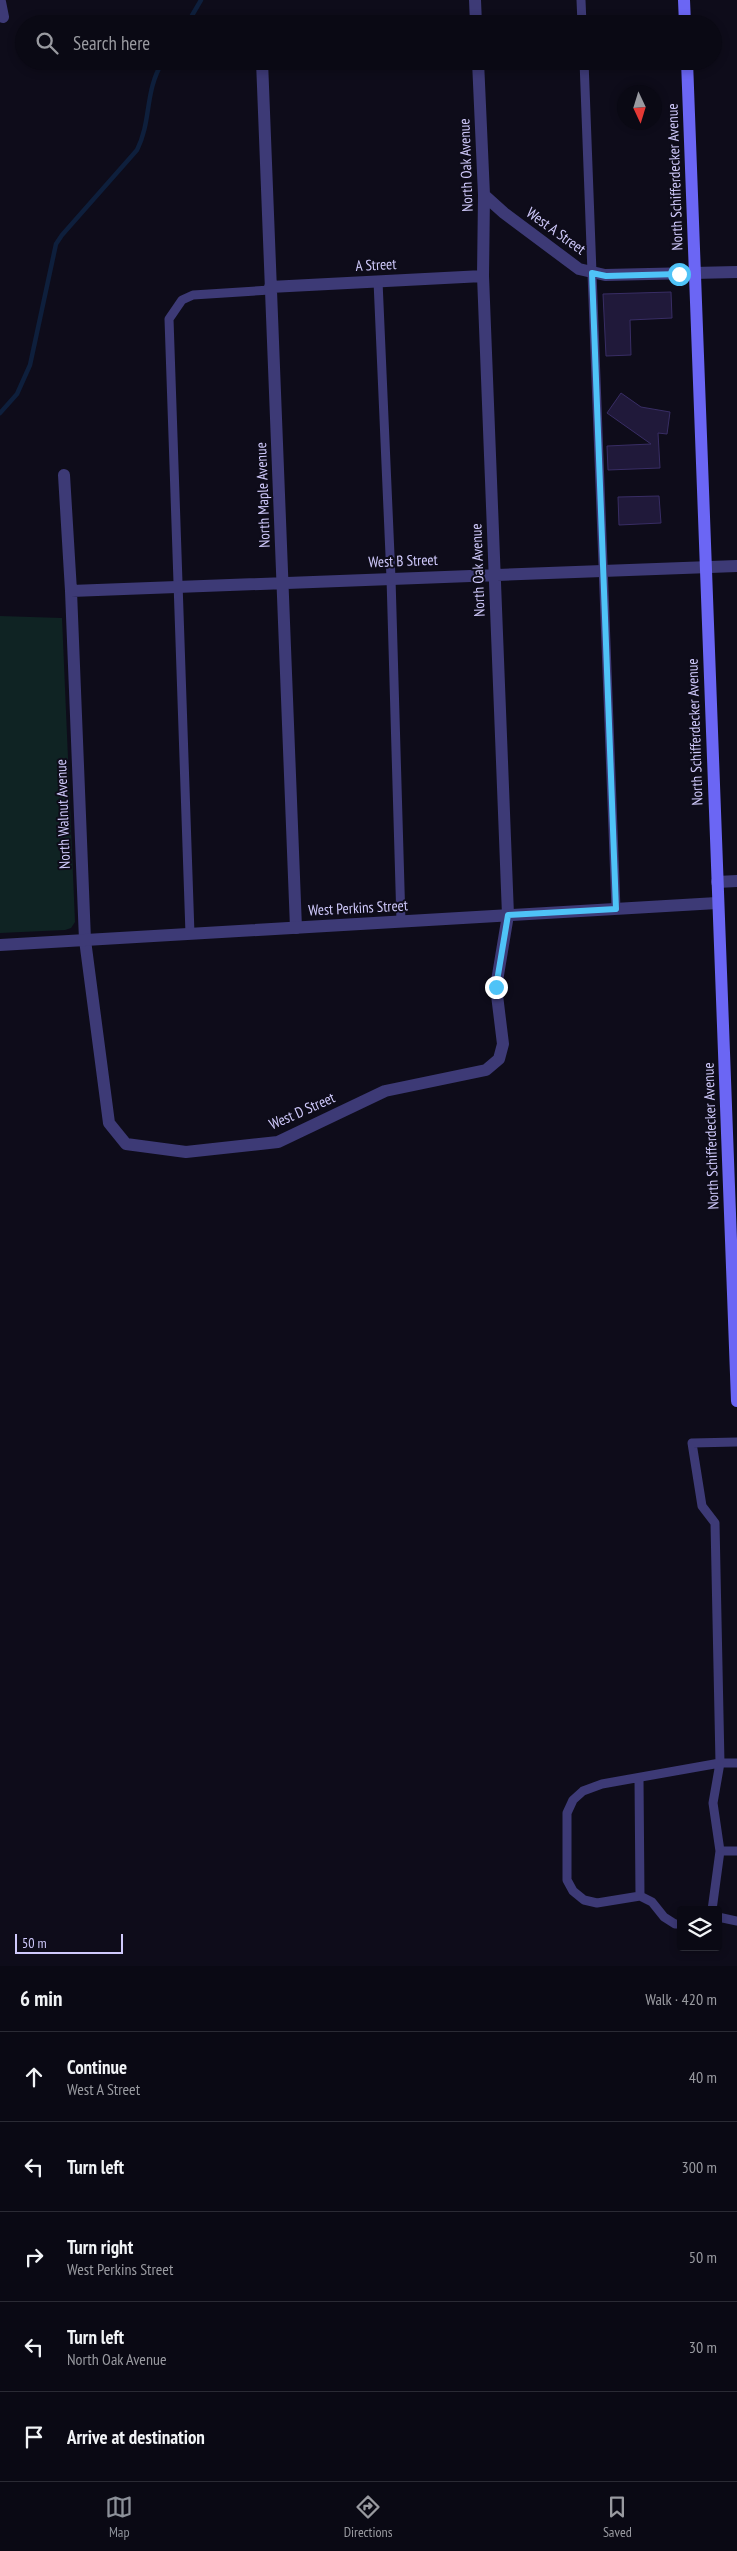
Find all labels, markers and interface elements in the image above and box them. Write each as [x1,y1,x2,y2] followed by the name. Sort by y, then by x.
[15,15,722,70] search box
[33,29,61,57] icon: search
[73,31,150,55] text: Search here
[617,85,662,130] north arrow
[662,103,687,251] street label: North Schifferdecker Avenue
[454,118,477,212] street label: North Oak Avenue
[523,203,590,258] street label: West A Street
[355,254,397,275] street label: A Street
[668,263,691,286] route start
[251,442,274,548] street label: North Maple Avenue
[466,523,489,617] street label: North Oak Avenue
[368,550,438,571] street label: West B Street
[682,658,707,806] street label: North Schifferdecker Avenue
[51,759,74,869] street label: North Walnut Avenue
[308,895,408,920] street label: West Perkins Street
[485,976,508,999] route end
[698,1062,723,1210] street label: North Schifferdecker Avenue
[266,1088,338,1134] street label: West D Street
[677,1906,722,1951] map controls
[677,1906,722,1951] button: layers
[15,1931,122,1954] scale bar
[22,1934,47,1952] text: 50 m
[20,1985,62,2012] text: 6 min
[645,1989,717,2009] text: Walk · 420 m
[67,2055,127,2079] text: Continue
[20,2063,48,2091] icon: ahead
[689,2067,717,2087] text: 40 m
[67,2079,140,2099] text: West A Street
[20,2153,48,2181] icon: left
[67,2155,124,2179] text: Turn left
[682,2157,717,2177] text: 300 m
[67,2235,133,2259] text: Turn right
[20,2243,48,2271] icon: right
[689,2247,717,2267] text: 50 m
[67,2259,173,2279] text: West Perkins Street
[67,2325,124,2349] text: Turn left
[20,2333,48,2361] icon: left
[689,2337,717,2357] text: 30 m
[67,2349,167,2369] text: North Oak Avenue
[20,2423,48,2451] icon: arrive
[67,2425,205,2449] text: Arrive at destination
[105,2493,133,2541] tab: Map
[344,2493,392,2541] tab: Directions
[603,2493,632,2541] tab: Saved

